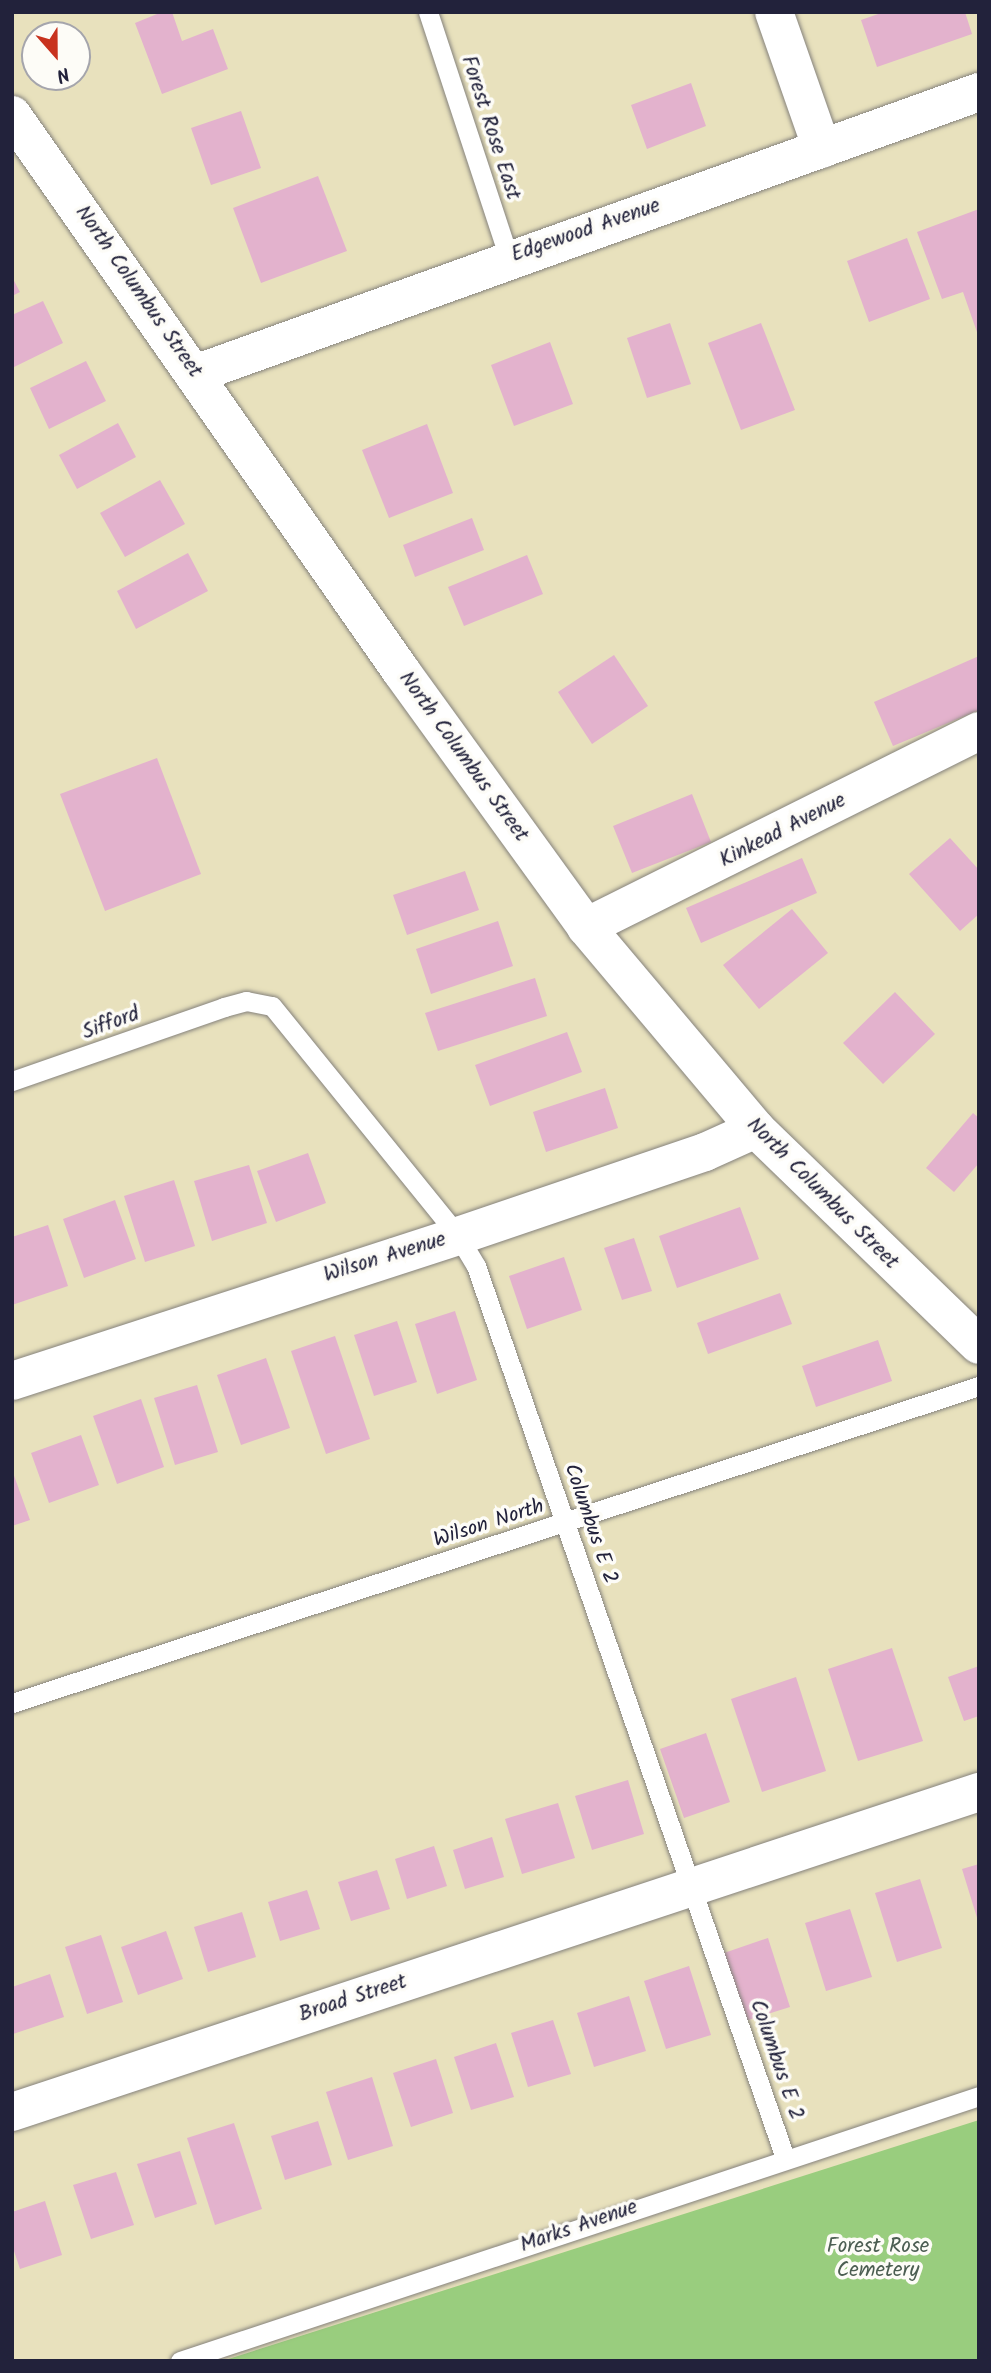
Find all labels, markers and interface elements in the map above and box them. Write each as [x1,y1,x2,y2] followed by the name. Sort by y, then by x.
[21,21,91,91] north arrow
[455,53,525,203] street label: Forest Rose East
[52,58,74,90] text: N
[508,194,664,268] street label: Edgewood Avenue
[69,201,207,383] street label: North Columbus Street
[393,667,533,847] street label: North Columbus Street
[716,788,850,874] street label: Kinkead Avenue
[79,1002,143,1046] street label: Sifford
[741,1113,903,1275] street label: North Columbus Street
[321,1227,449,1289] street label: Wilson Avenue
[558,1461,622,1587] street label: Columbus E 2
[431,1494,547,1554] street label: Wilson North
[296,1970,410,2028] street label: Broad Street
[744,1997,808,2123] street label: Columbus E 2
[517,2195,641,2259] street label: Marks Avenue
[827,2234,929,2284] park label: Forest Rose Cemetery

